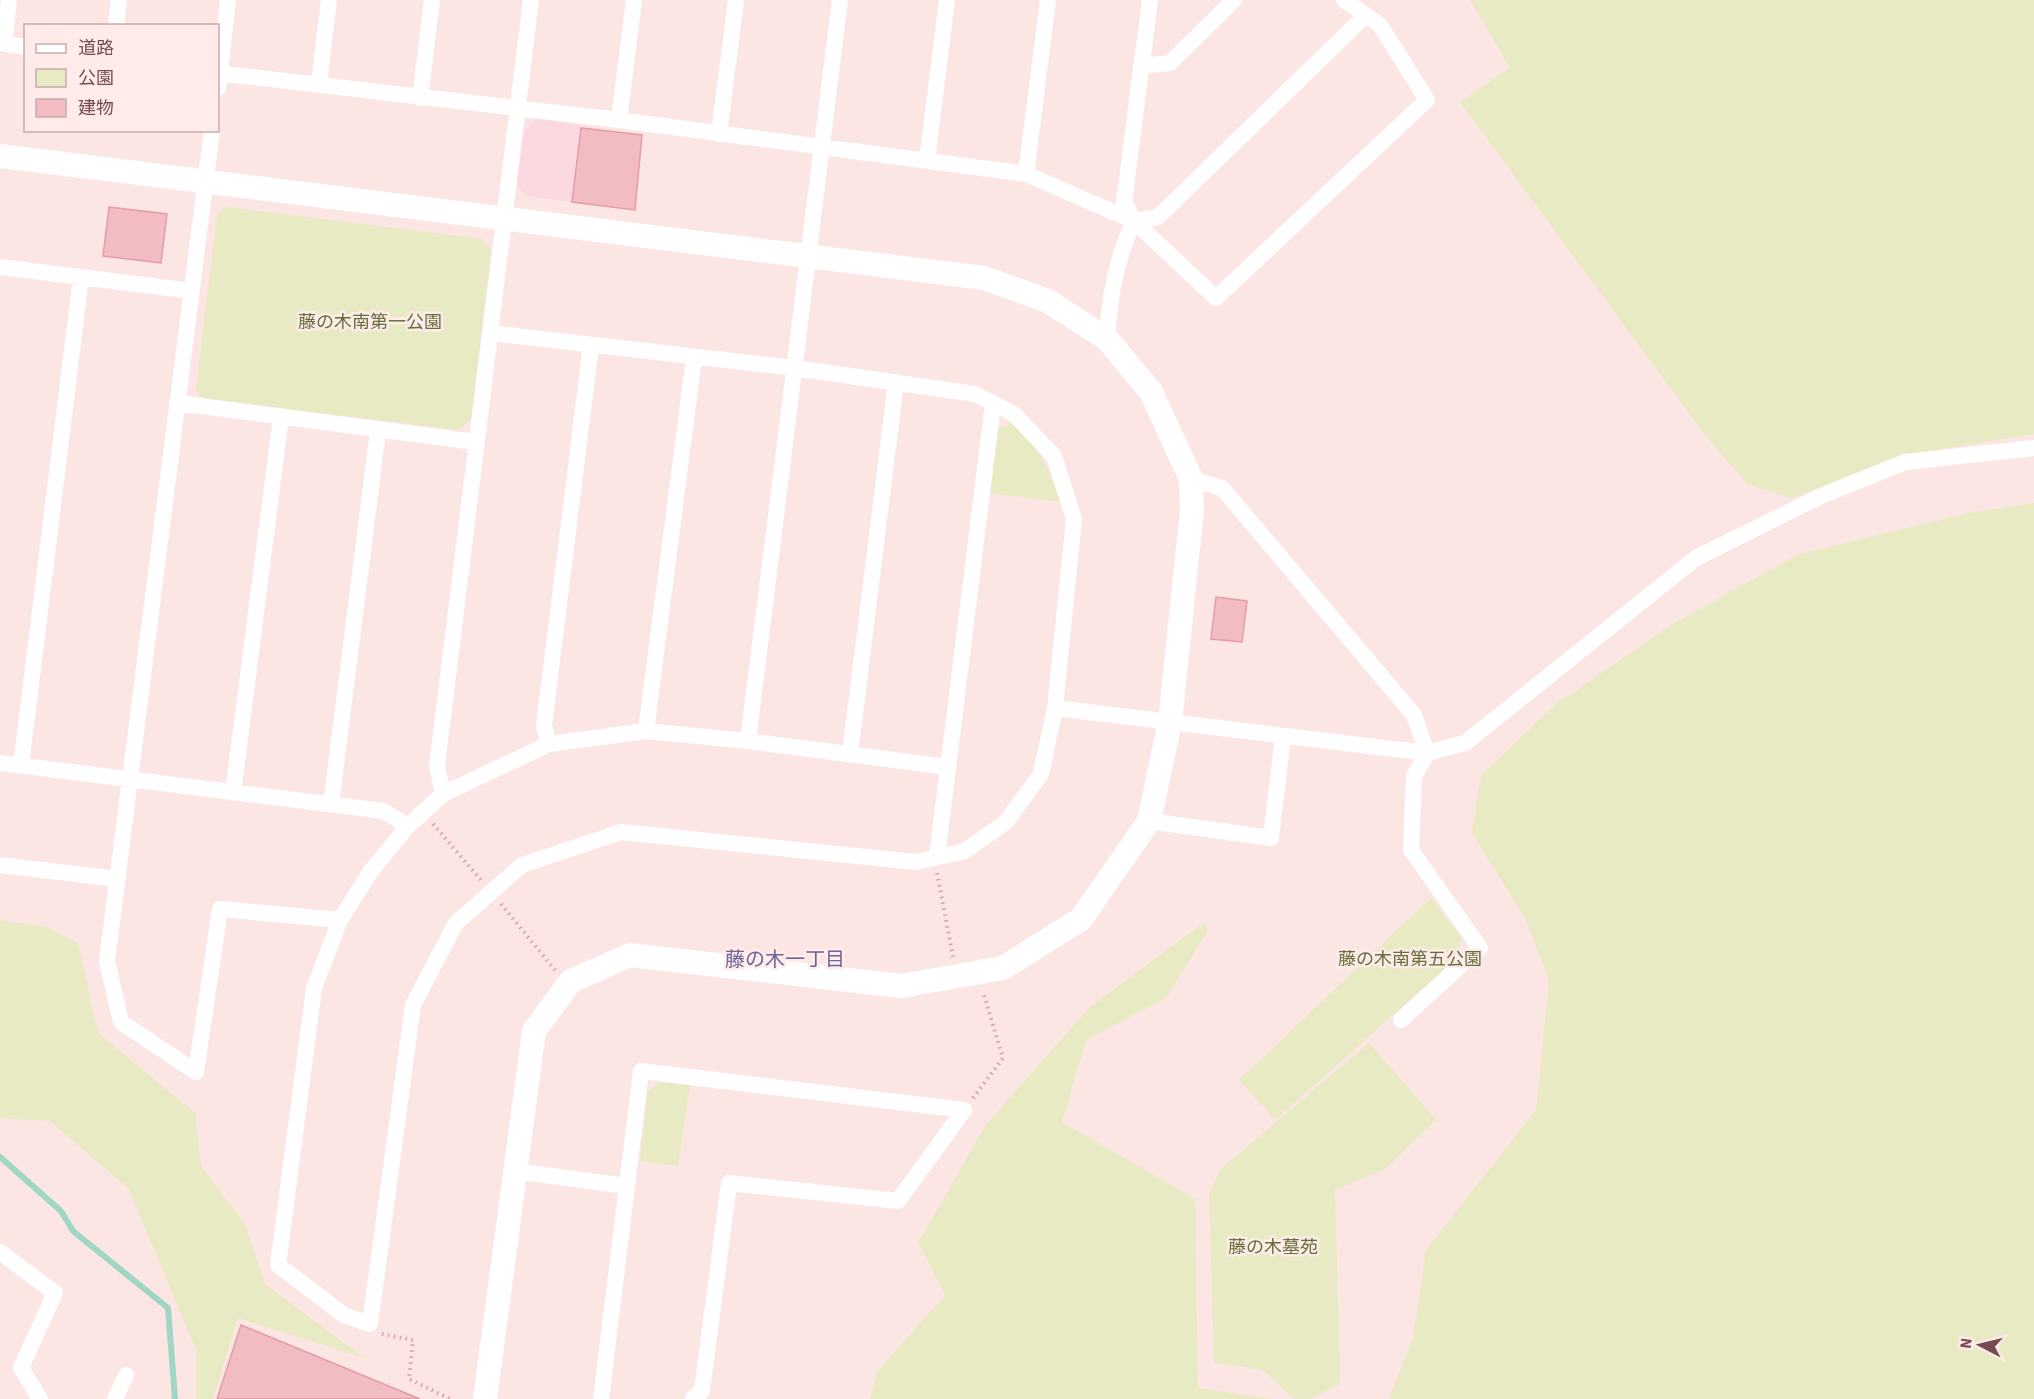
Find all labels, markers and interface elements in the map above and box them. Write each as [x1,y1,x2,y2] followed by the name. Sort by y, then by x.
[24,24,219,132] legend
[78,36,114,61] text: 道路
[78,66,114,91] text: 公園
[78,96,114,121] text: 建物
[298,310,442,335] park label: 藤の木南第一公園
[725,946,845,974] district label: 藤の木一丁目
[1338,947,1482,972] park label: 藤の木南第五公園
[1228,1235,1318,1260] park label: 藤の木墓苑
[1950,1315,2010,1375] north arrow
[1955,1337,1978,1350] text: N

